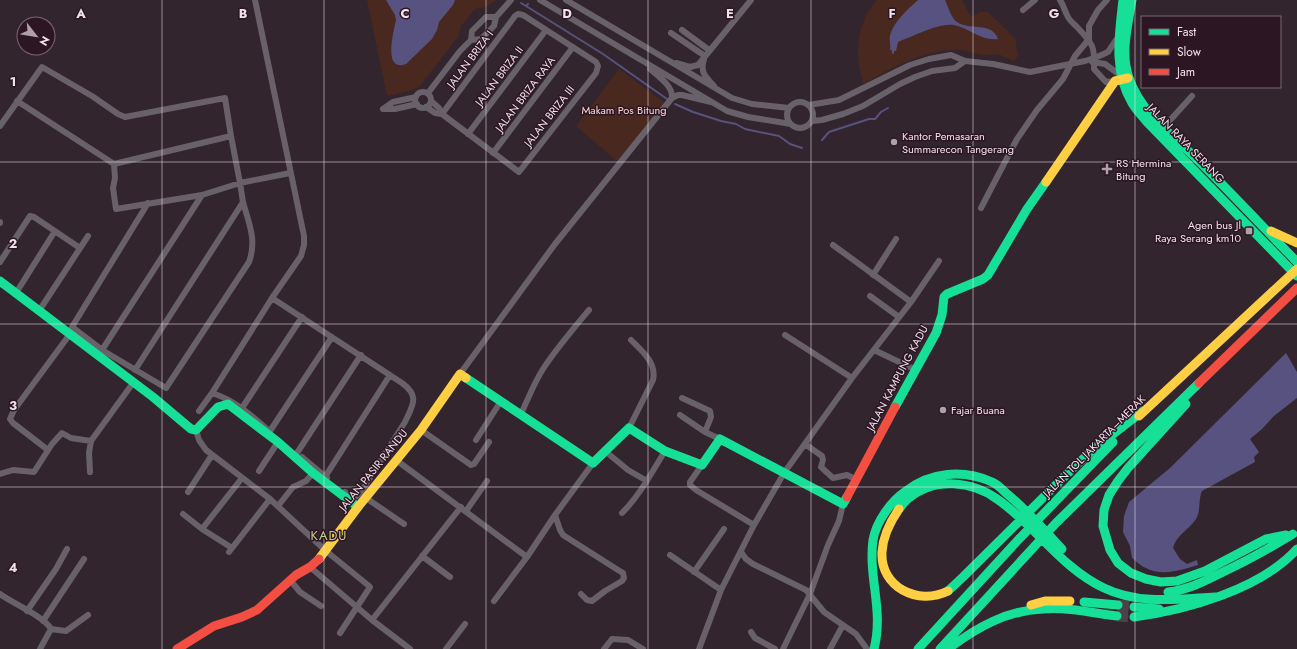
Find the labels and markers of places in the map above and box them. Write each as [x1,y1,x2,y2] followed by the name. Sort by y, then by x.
[902,128,1014,157] place label: Kantor Pemasaran Summarecon Tangerang
[889,137,899,147] marker: Kantor Pemasaran Summarecon Tangerang
[1116,155,1171,184] place label: RS Hermina Bitung
[1101,163,1113,175] marker: RS Hermina Bitung
[1155,217,1241,246] place label: Agen bus Jl Raya Serang km10
[1244,226,1254,236] marker: Agen bus Jl Raya Serang km10
[951,402,1005,418] place label: Fajar Buana
[938,405,948,415] marker: Fajar Buana

